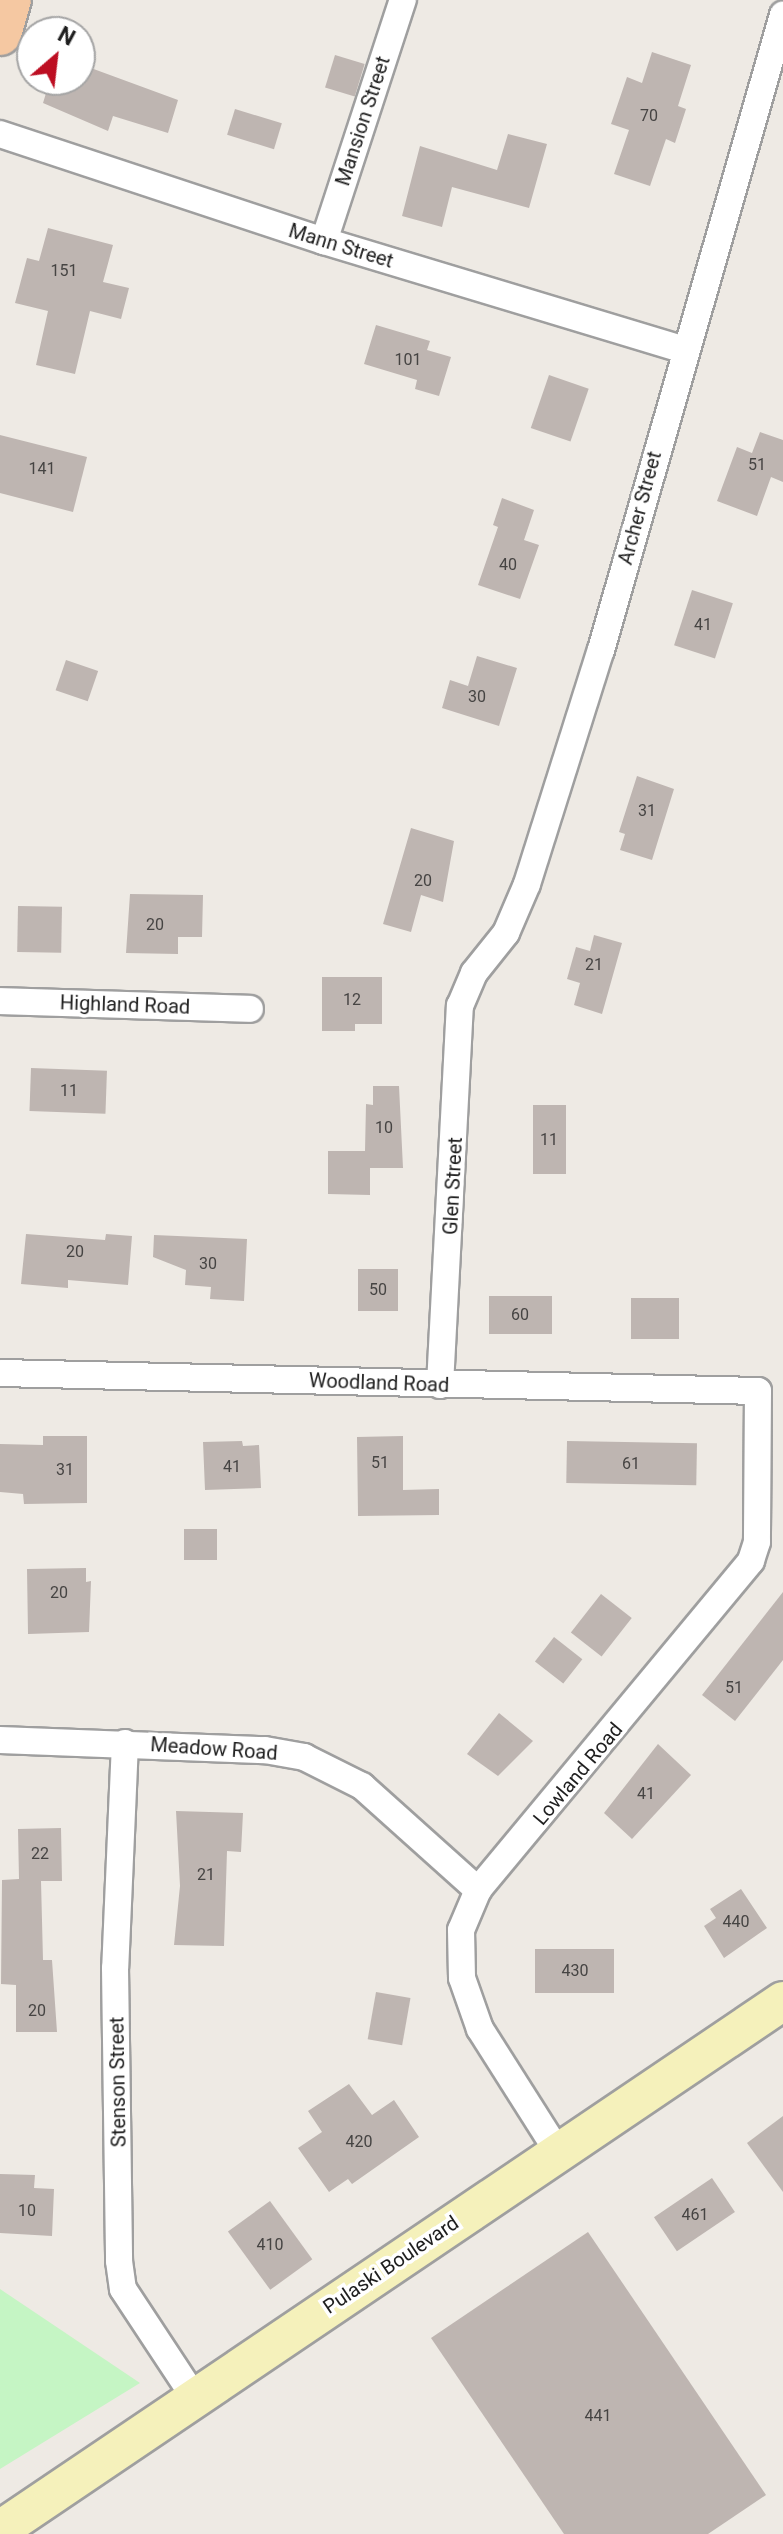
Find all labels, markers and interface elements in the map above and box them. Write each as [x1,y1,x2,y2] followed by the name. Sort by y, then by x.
[16,16,96,96] north arrow
[54,21,79,51] text: N
[331,53,395,189] street label: Mansion Street
[640,106,658,126] house number: 70
[286,219,396,273] street label: Mann Street
[51,261,77,281] house number: 151
[395,350,421,370] house number: 101
[613,449,667,567] street label: Archer Street
[748,455,766,475] house number: 51
[29,459,55,479] house number: 141
[499,555,517,575] house number: 40
[694,615,712,635] house number: 41
[468,687,486,707] house number: 30
[638,801,656,821] house number: 31
[414,871,432,891] house number: 20
[146,915,164,935] house number: 20
[585,955,603,975] house number: 21
[343,990,361,1010] house number: 12
[59,991,191,1019] street label: Highland Road
[60,1081,78,1101] house number: 11
[375,1118,393,1138] house number: 10
[540,1130,558,1150] house number: 11
[438,1137,468,1235] street label: Glen Street
[66,1242,84,1262] house number: 20
[199,1254,217,1274] house number: 30
[369,1280,387,1300] house number: 50
[511,1305,529,1325] house number: 60
[308,1369,450,1397] street label: Woodland Road
[371,1453,389,1473] house number: 51
[622,1454,640,1474] house number: 61
[223,1457,241,1477] house number: 41
[56,1460,74,1480] house number: 31
[50,1583,68,1603] house number: 20
[725,1678,743,1698] house number: 51
[528,1718,628,1830] street label: Lowland Road
[150,1733,278,1765] street label: Meadow Road
[637,1784,655,1804] house number: 41
[31,1844,49,1864] house number: 22
[197,1865,215,1885] house number: 21
[723,1912,749,1932] house number: 440
[562,1961,588,1981] house number: 430
[28,2001,46,2021] house number: 20
[105,2017,131,2147] street label: Stenson Street
[346,2132,372,2152] house number: 420
[18,2201,36,2221] house number: 10
[682,2205,708,2225] house number: 461
[319,2211,463,2319] street label: Pulaski Boulevard
[257,2235,283,2255] house number: 410
[585,2406,611,2426] house number: 441

